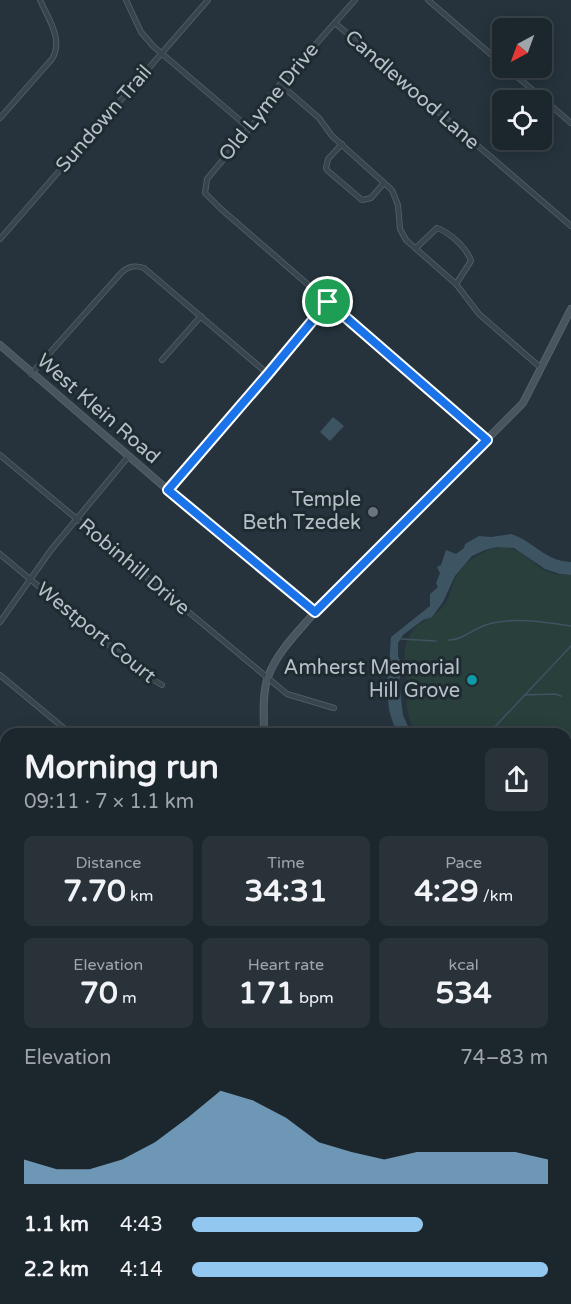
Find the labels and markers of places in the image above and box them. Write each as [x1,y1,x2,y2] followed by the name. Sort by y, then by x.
[302,276,353,327] pin
[243,488,361,535] place label: Temple Beth Tzedek
[366,505,380,519] marker: Temple Beth Tzedek
[284,656,460,703] place label: Amherst Memorial Hill Grove
[465,673,479,687] marker: Amherst Memorial Hill Grove

